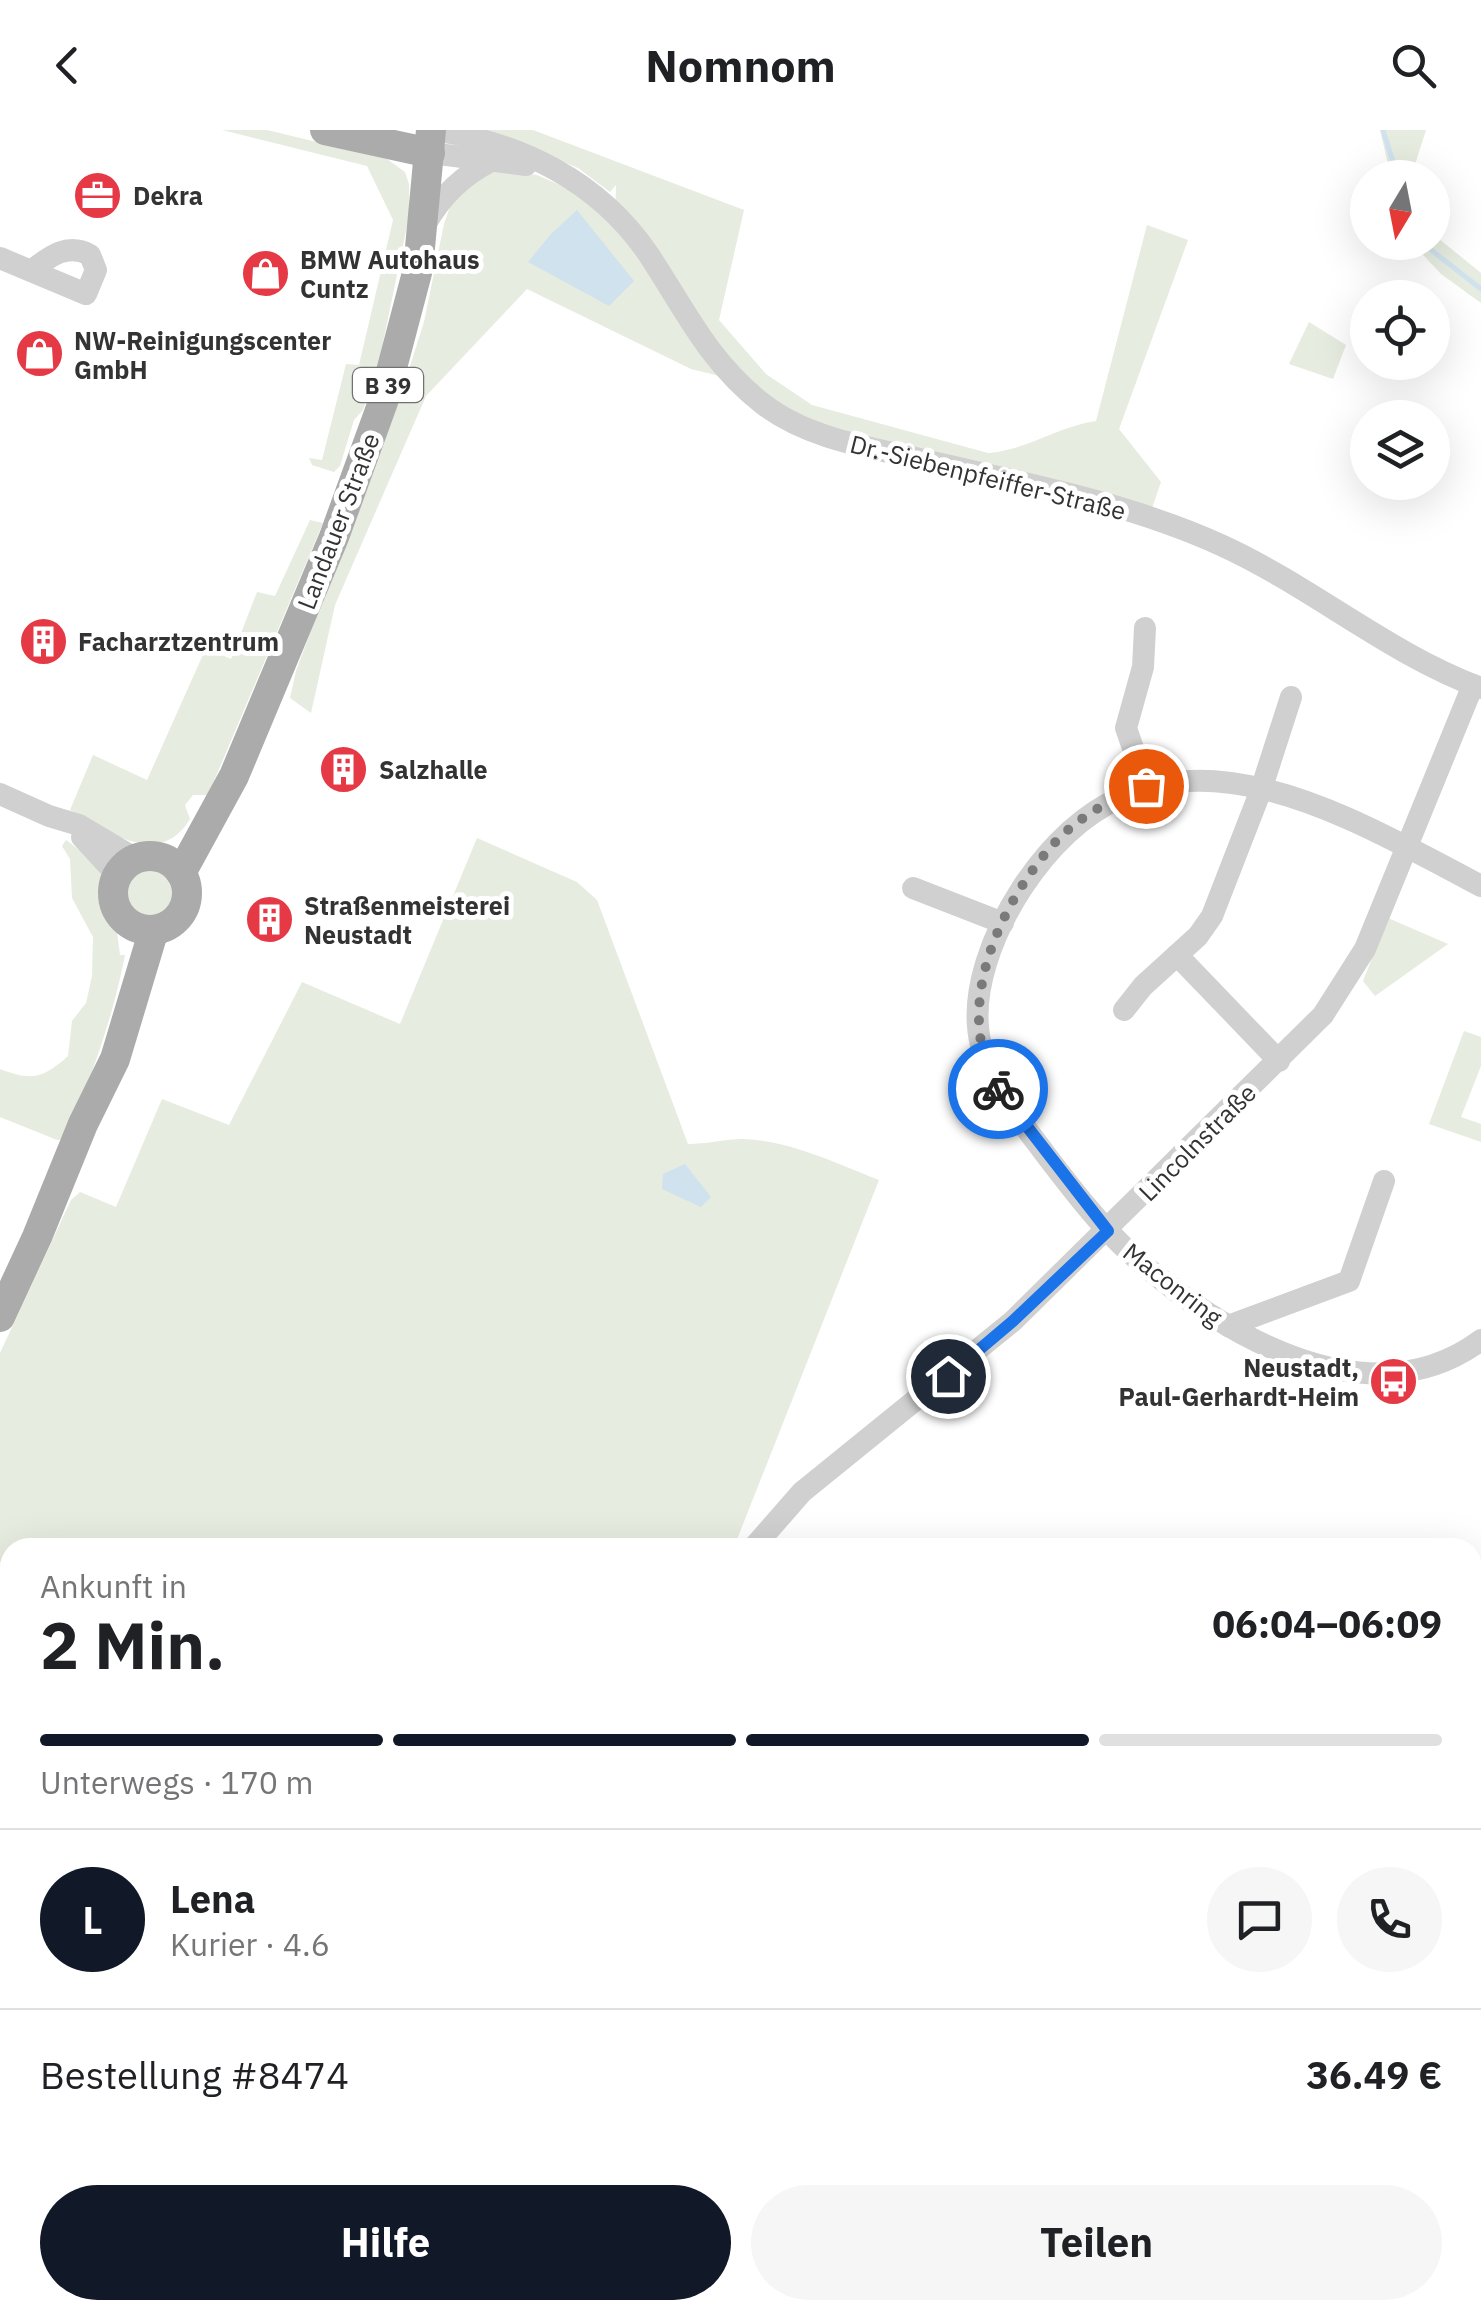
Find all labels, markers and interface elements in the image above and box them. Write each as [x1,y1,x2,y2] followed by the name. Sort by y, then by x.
[645,36,836,94] text: Nomnom
[40,38,95,93] icon: back
[1386,38,1441,93] icon: search
[1350,160,1450,260] north arrow
[1350,160,1450,500] map controls
[72,169,124,221] office icon: Dekra
[133,179,203,212] place label: Dekra
[300,243,480,305] place label: BMW Autohaus Cuntz
[239,247,291,299] shop icon: BMW Autohaus Cuntz
[1350,280,1450,380] button: locate
[74,324,331,386] place label: NW-Reinigungscenter GmbH
[13,328,65,380] shop icon: NW-Reinigungscenter GmbH
[353,368,423,402] road number: B 39
[1350,400,1450,500] button: layers
[847,427,1129,527] street label: Dr.-Siebenpfeiffer-Straße
[289,428,387,614] street label: Landauer Straße
[17,615,69,667] building icon: Facharztzentrum
[78,625,279,658] place label: Facharztzentrum
[318,743,370,795] building icon: Salzhalle
[1104,744,1189,829] pin
[379,753,488,786] place label: Salzhalle
[1119,759,1174,814] icon: bag
[304,889,510,951] place label: Straßenmeisterei Neustadt
[243,893,295,945] building icon: Straßenmeisterei Neustadt
[948,1039,1048,1139] courier
[971,1062,1026,1117] icon: bike
[1131,1076,1263,1208] street label: Lincolnstraße
[1117,1235,1229,1333] street label: Maconring
[906,1334,991,1419] pin
[921,1349,976,1404] icon: home
[1119,1351,1359,1413] place label: Neustadt, Paul-Gerhardt-Heim
[1368,1355,1420,1407] bus stop icon: Neustadt, Paul-Gerhardt-Heim
[40,1565,187,1607] text: Ankunft in
[1212,1599,1442,1648] text: 06:04–06:09
[40,1602,225,1687] text: 2 Min.
[40,1761,314,1803] text: Unterwegs · 170 m
[1207,1867,1312,1972] button: chat
[1337,1867,1442,1972] button: phone
[170,1874,255,1923] text: Lena
[82,1895,103,1944] text: L
[170,1923,330,1965] text: Kurier · 4.6
[40,2050,349,2099] text: Bestellung #8474
[1306,2050,1442,2099] text: 36.49 €
[40,2185,731,2300] button: Hilfe
[751,2185,1442,2300] button: Teilen

